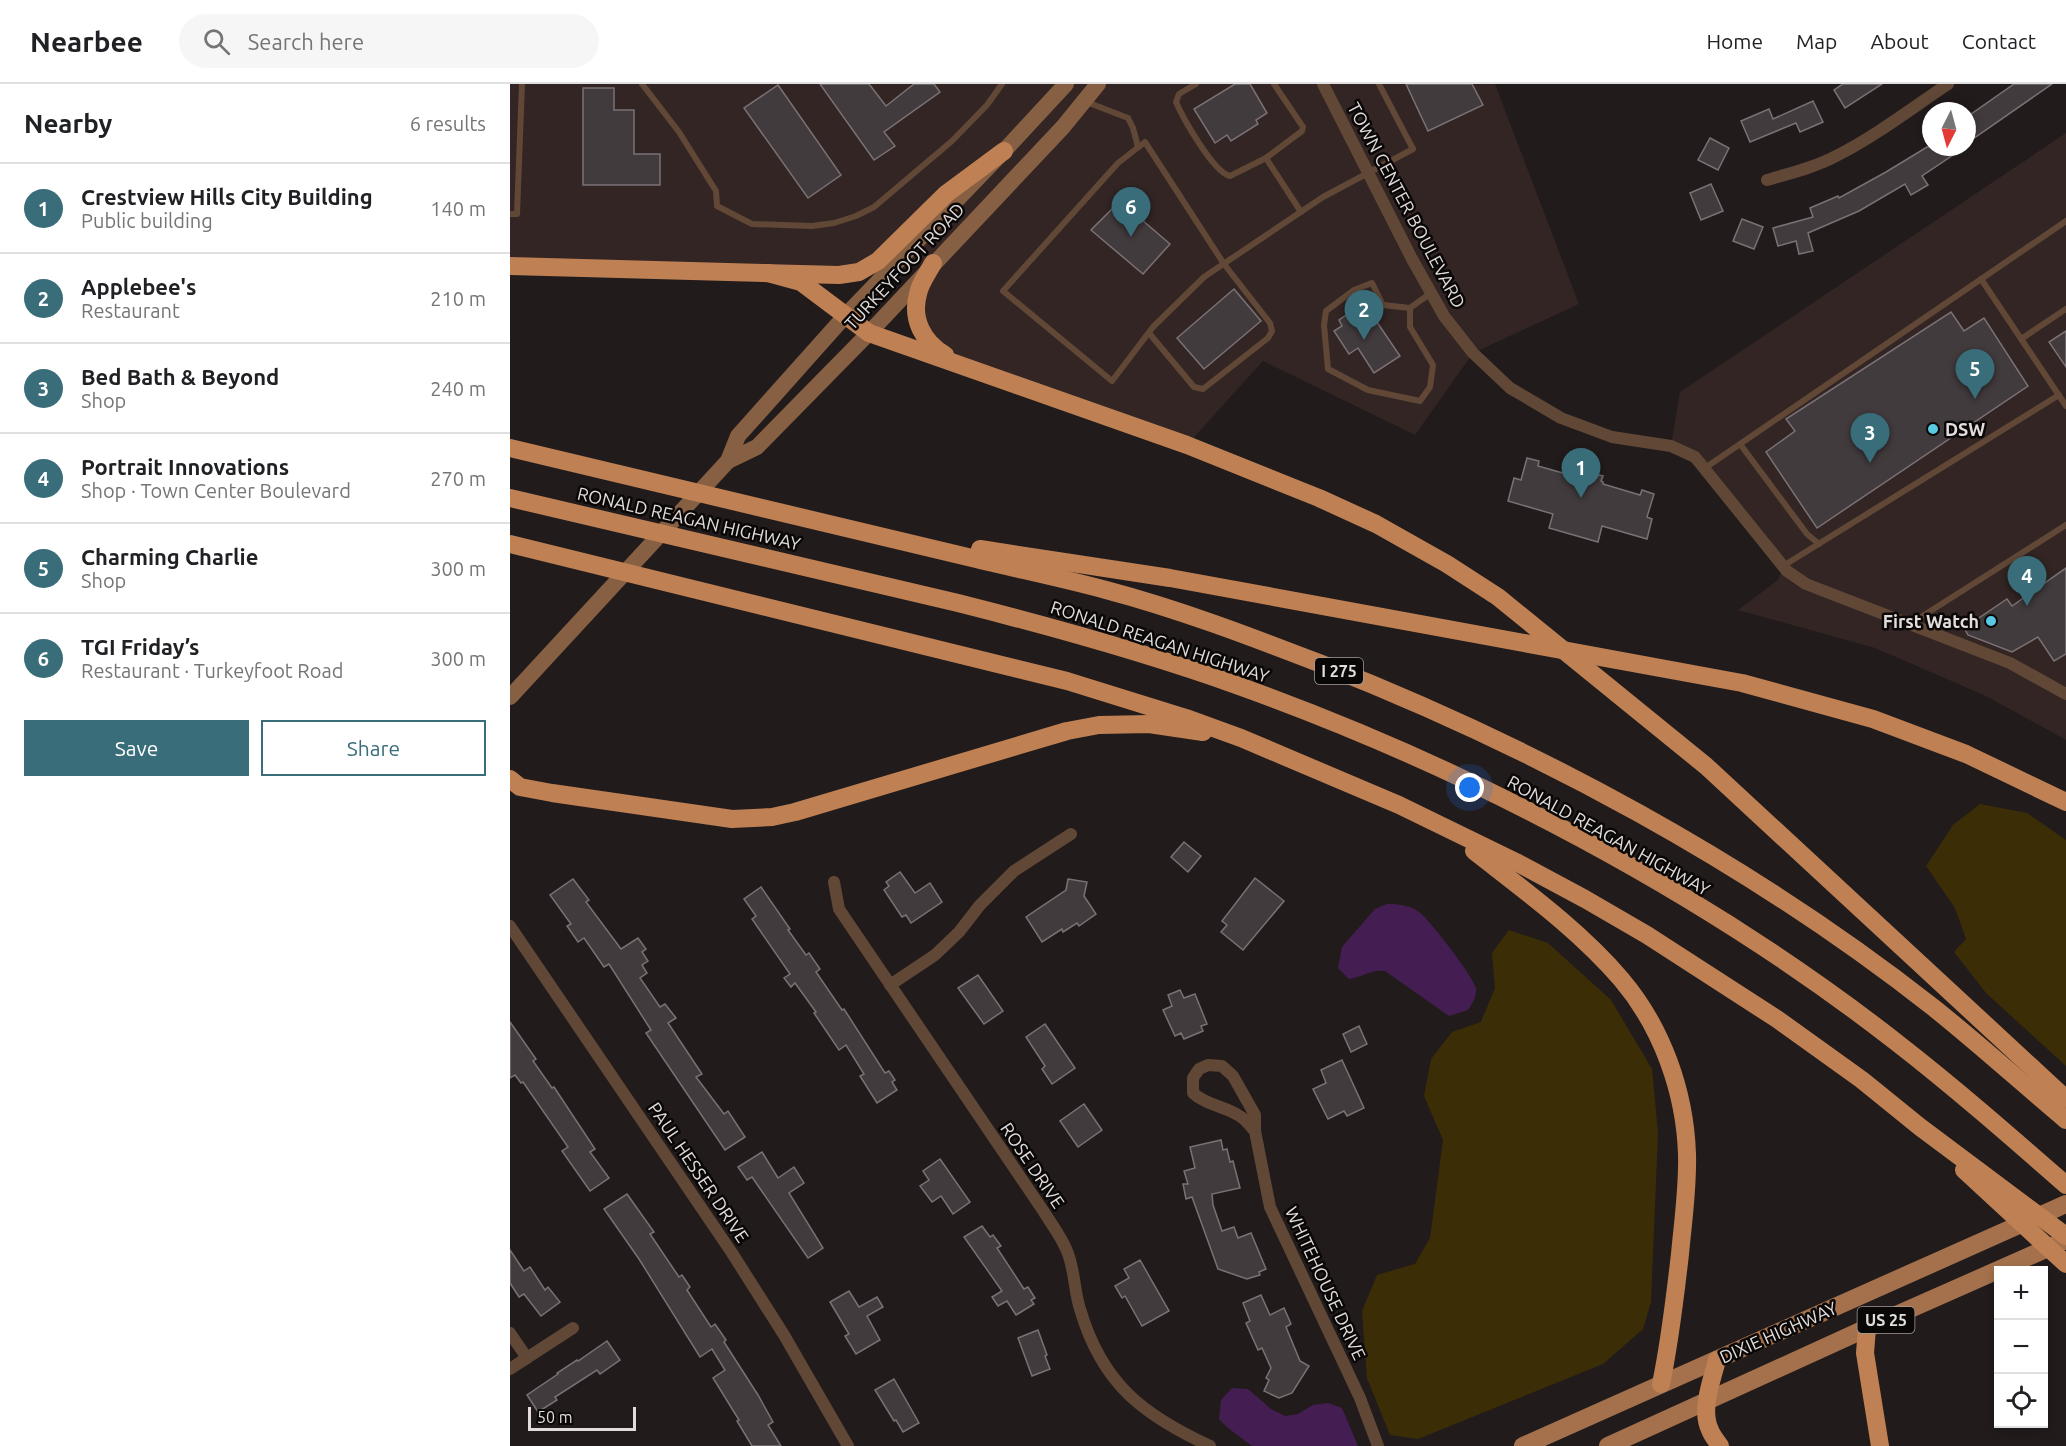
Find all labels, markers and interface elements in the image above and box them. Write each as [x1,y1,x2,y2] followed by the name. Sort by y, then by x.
[179,14,599,68] search box
[200,25,233,58] icon: search
[30,26,143,57] text: Nearbee
[248,29,364,54] text: Search here
[1706,29,1763,53] text: Home
[1796,29,1837,53] text: Map
[1870,29,1929,53] text: About
[1962,29,2036,53] text: Contact
[1344,99,1470,311] street label: TOWN CENTER BOULEVARD
[1922,102,1976,156] north arrow
[24,109,112,138] text: Nearby
[410,112,486,135] text: 6 results
[81,184,373,209] text: Crestview Hills City Building
[1112,188,1150,237] pin: 6
[38,197,49,220] text: 1
[430,197,486,220] text: 140 m
[840,199,968,333] street label: TURKEYFOOT ROAD
[81,209,213,232] text: Public building
[81,274,196,299] text: Applebee's
[38,287,49,310] text: 2
[430,287,486,310] text: 210 m
[1344,290,1384,340] pin: 2
[81,299,180,322] text: Restaurant
[1956,350,1994,399] pin: 5
[81,364,279,389] text: Bed Bath & Beyond
[38,377,49,400] text: 3
[430,377,486,400] text: 240 m
[81,389,126,412] text: Shop
[1850,414,1890,463] pin: 3
[1945,419,1985,439] place label: DSW
[1926,422,1940,436] marker: DSW
[1562,448,1600,498] pin: 1
[81,454,289,479] text: Portrait Innovations
[38,467,49,490] text: 4
[430,467,486,490] text: 270 m
[81,479,351,502] text: Shop · Town Center Boulevard
[575,483,803,554] street label: RONALD REAGAN HIGHWAY
[81,544,258,569] text: Charming Charlie
[2008,556,2047,606] pin: 4
[38,557,49,580] text: 5
[430,557,486,580] text: 300 m
[81,569,126,592] text: Shop
[1048,596,1272,686] street label: RONALD REAGAN HIGHWAY
[1883,611,1979,631] place label: First Watch
[1984,614,1998,628] marker: First Watch
[81,634,199,659] text: TGI Friday’s
[38,647,49,670] text: 6
[430,647,486,670] text: 300 m
[1315,658,1363,684] road number: I 275
[81,659,343,682] text: Restaurant · Turkeyfoot Road
[24,720,249,776] button: Save
[261,720,486,776] button: Share
[1504,771,1714,899] street label: RONALD REAGAN HIGHWAY
[1455,773,1484,802] your location
[645,1098,753,1246] street label: PAUL HESSER DRIVE
[997,1118,1069,1212] street label: ROSE DRIVE
[1282,1203,1370,1363] street label: WHITEHOUSE DRIVE
[1994,1266,2048,1428] map controls
[1994,1266,2048,1320] button: +
[1716,1297,1840,1367] street label: DIXIE HIGHWAY
[1858,1307,1914,1333] road number: US 25
[1994,1320,2048,1374] button: −
[1994,1374,2048,1428] button: locate
[528,1404,636,1432] scale bar
[537,1408,573,1426] text: 50 m

